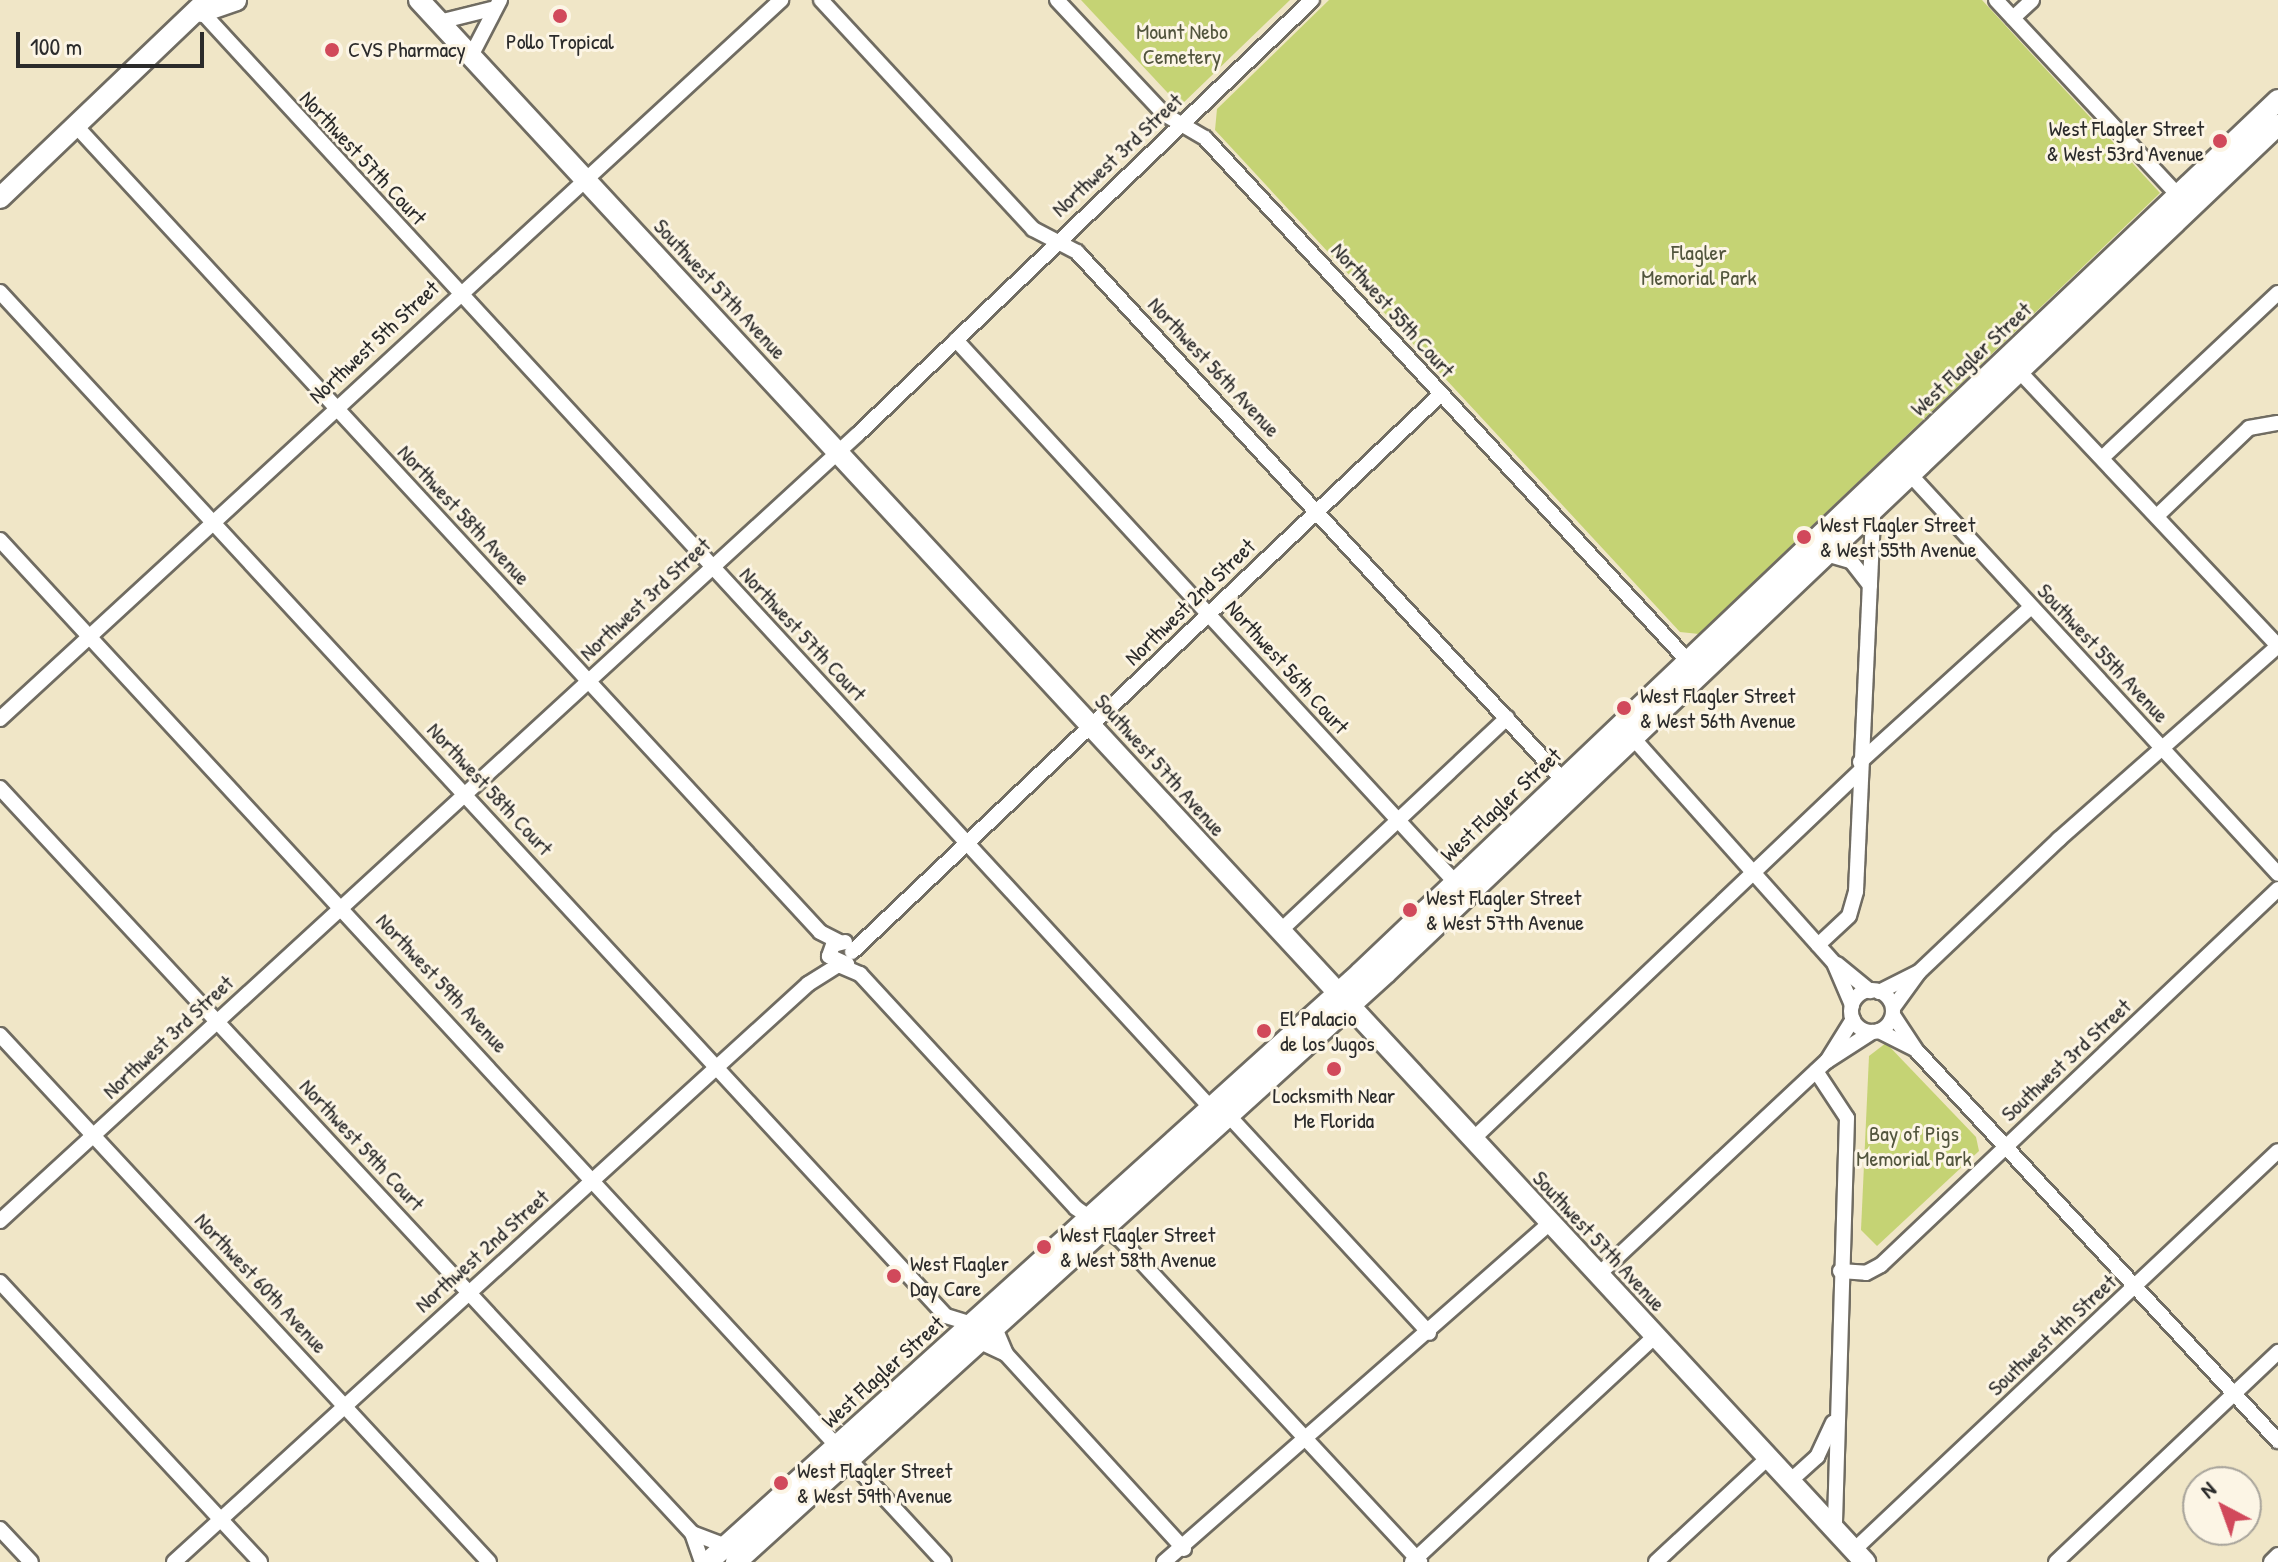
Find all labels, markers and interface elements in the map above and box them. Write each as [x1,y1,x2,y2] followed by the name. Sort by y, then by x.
[551,7,569,25] marker: Pollo Tropical
[20,16,208,66] scale bar
[1136,18,1228,70] park label: Mount Nebo Cemetery
[506,29,614,55] place label: Pollo Tropical
[30,30,82,62] text: 100 m
[348,37,466,63] place label: CVS Pharmacy
[323,41,341,59] marker: CVS Pharmacy
[294,85,432,231] street label: Northwest 57th Court
[1046,88,1188,222] street label: Northwest 3rd Street
[2047,115,2204,166] place label: West Flagler Street & West 53rd Avenue
[2211,132,2229,150] marker: West Flagler Street & West 53rd Avenue
[648,213,792,365] street label: Southwest 57th Avenue
[1326,237,1460,383] street label: Northwest 55th Court
[1641,239,1757,290] park label: Flagler Memorial Park
[303,275,445,409] street label: Northwest 5th Street
[1142,292,1286,442] street label: Northwest 56th Avenue
[1905,296,2037,422] street label: West Flagler Street
[392,439,536,591] street label: Northwest 58th Avenue
[1820,511,1976,562] place label: West Flagler Street & West 55th Avenue
[1795,528,1813,546] marker: West Flagler Street & West 55th Avenue
[574,532,716,666] street label: Northwest 3rd Street
[1119,533,1261,671] street label: Northwest 2nd Street
[734,561,872,707] street label: Northwest 57th Court
[2032,578,2174,728] street label: Southwest 55th Avenue
[1220,594,1354,740] street label: Northwest 56th Court
[1640,682,1796,734] place label: West Flagler Street & West 56th Avenue
[1089,688,1231,842] street label: Southwest 57th Avenue
[1615,699,1633,717] marker: West Flagler Street & West 56th Avenue
[422,717,558,861] street label: Northwest 58th Court
[1435,742,1567,868] street label: West Flagler Street
[1426,884,1584,936] place label: West Flagler Street & West 57th Avenue
[1401,901,1419,919] marker: West Flagler Street & West 57th Avenue
[371,908,513,1058] street label: Northwest 59th Avenue
[97,970,239,1104] street label: Northwest 3rd Street
[1996,993,2136,1127] street label: Southwest 3rd Street
[1280,1005,1375,1056] place label: El Palacio de los Jugos
[1255,1022,1273,1040] marker: El Palacio de los Jugos
[1325,1060,1343,1078] marker: Locksmith Near Me Florida
[294,1074,430,1216] street label: Northwest 59th Court
[1273,1082,1395,1134] place label: Locksmith Near Me Florida
[1856,1120,1972,1172] park label: Bay of Pigs Memorial Park
[1527,1165,1671,1317] street label: Southwest 57th Avenue
[410,1184,554,1318] street label: Northwest 2nd Street
[189,1207,333,1359] street label: Northwest 60th Avenue
[1060,1221,1217,1272] place label: West Flagler Street & West 58th Avenue
[1035,1238,1053,1256] marker: West Flagler Street & West 58th Avenue
[910,1250,1009,1302] place label: West Flagler Day Care
[885,1267,903,1285] marker: West Flagler Day Care
[1982,1269,2122,1401] street label: Southwest 4th Street
[816,1310,950,1434] street label: West Flagler Street
[797,1457,952,1508] place label: West Flagler Street & West 59th Avenue
[2182,1466,2262,1546] north arrow
[772,1474,790,1492] marker: West Flagler Street & West 59th Avenue
[2193,1474,2222,1505] text: N

